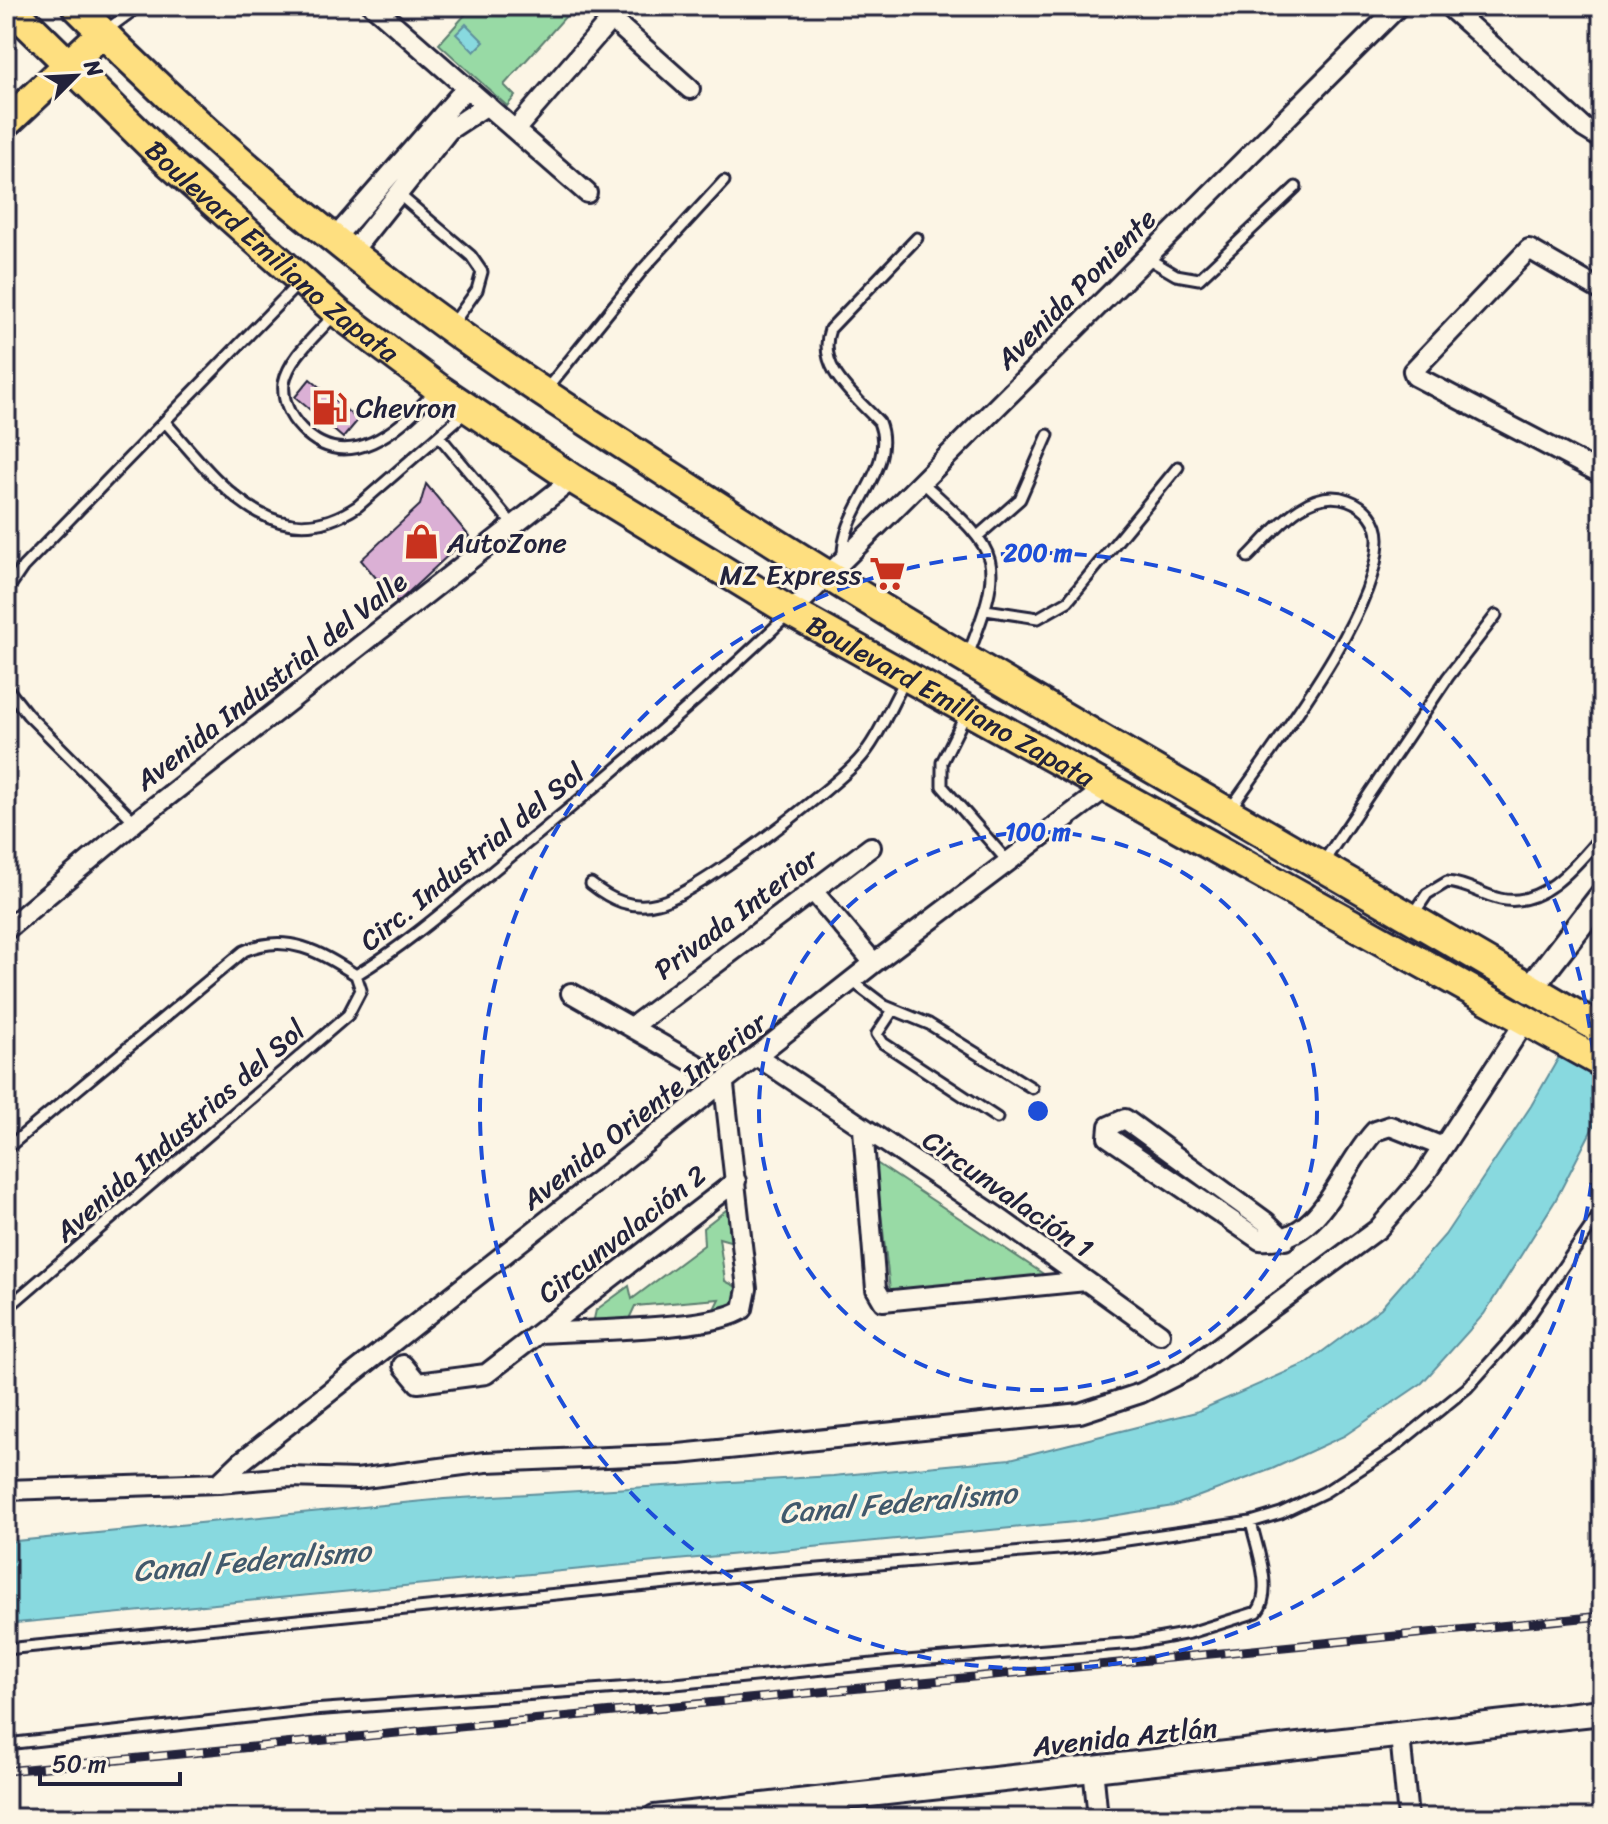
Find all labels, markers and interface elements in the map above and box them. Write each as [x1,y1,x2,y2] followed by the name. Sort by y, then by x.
[36,36,116,116] north arrow
[72,52,115,84] text: N
[133,127,411,376] street label: Boulevard Emiliano Zapata
[983,196,1169,382] street label: Avenida Poniente
[356,383,456,432] place label: Chevron
[311,388,349,426] fuel station icon: Chevron
[446,518,567,567] place label: AutoZone
[402,523,440,561] shop icon: AutoZone
[1003,532,1073,574] text: 200 m
[719,550,862,599] place label: MZ Express
[869,555,907,593] supermarket icon: MZ Express
[123,558,418,804] street label: Avenida Industrial del Valle
[797,601,1105,801] street label: Boulevard Emiliano Zapata
[348,749,597,964] street label: Circ. Industrial del Sol
[1005,811,1071,853] text: 100 m
[643,834,831,993] street label: Privada Interior
[510,998,779,1224] street label: Avenida Oriente Interior
[42,1007,318,1255] street label: Avenida Industrias del Sol
[1024,1097,1052,1125] centre of rings
[912,1116,1104,1272] street label: Circunvalación 1
[526,1152,718,1316] street label: Circunvalación 2
[777,1465,1022,1540] water label: Canal Federalismo
[131,1523,376,1598] water label: Canal Federalismo
[1029,1703,1220,1771] street label: Avenida Aztlán
[40,1736,180,1786] scale bar
[52,1743,107,1785] text: 50 m

